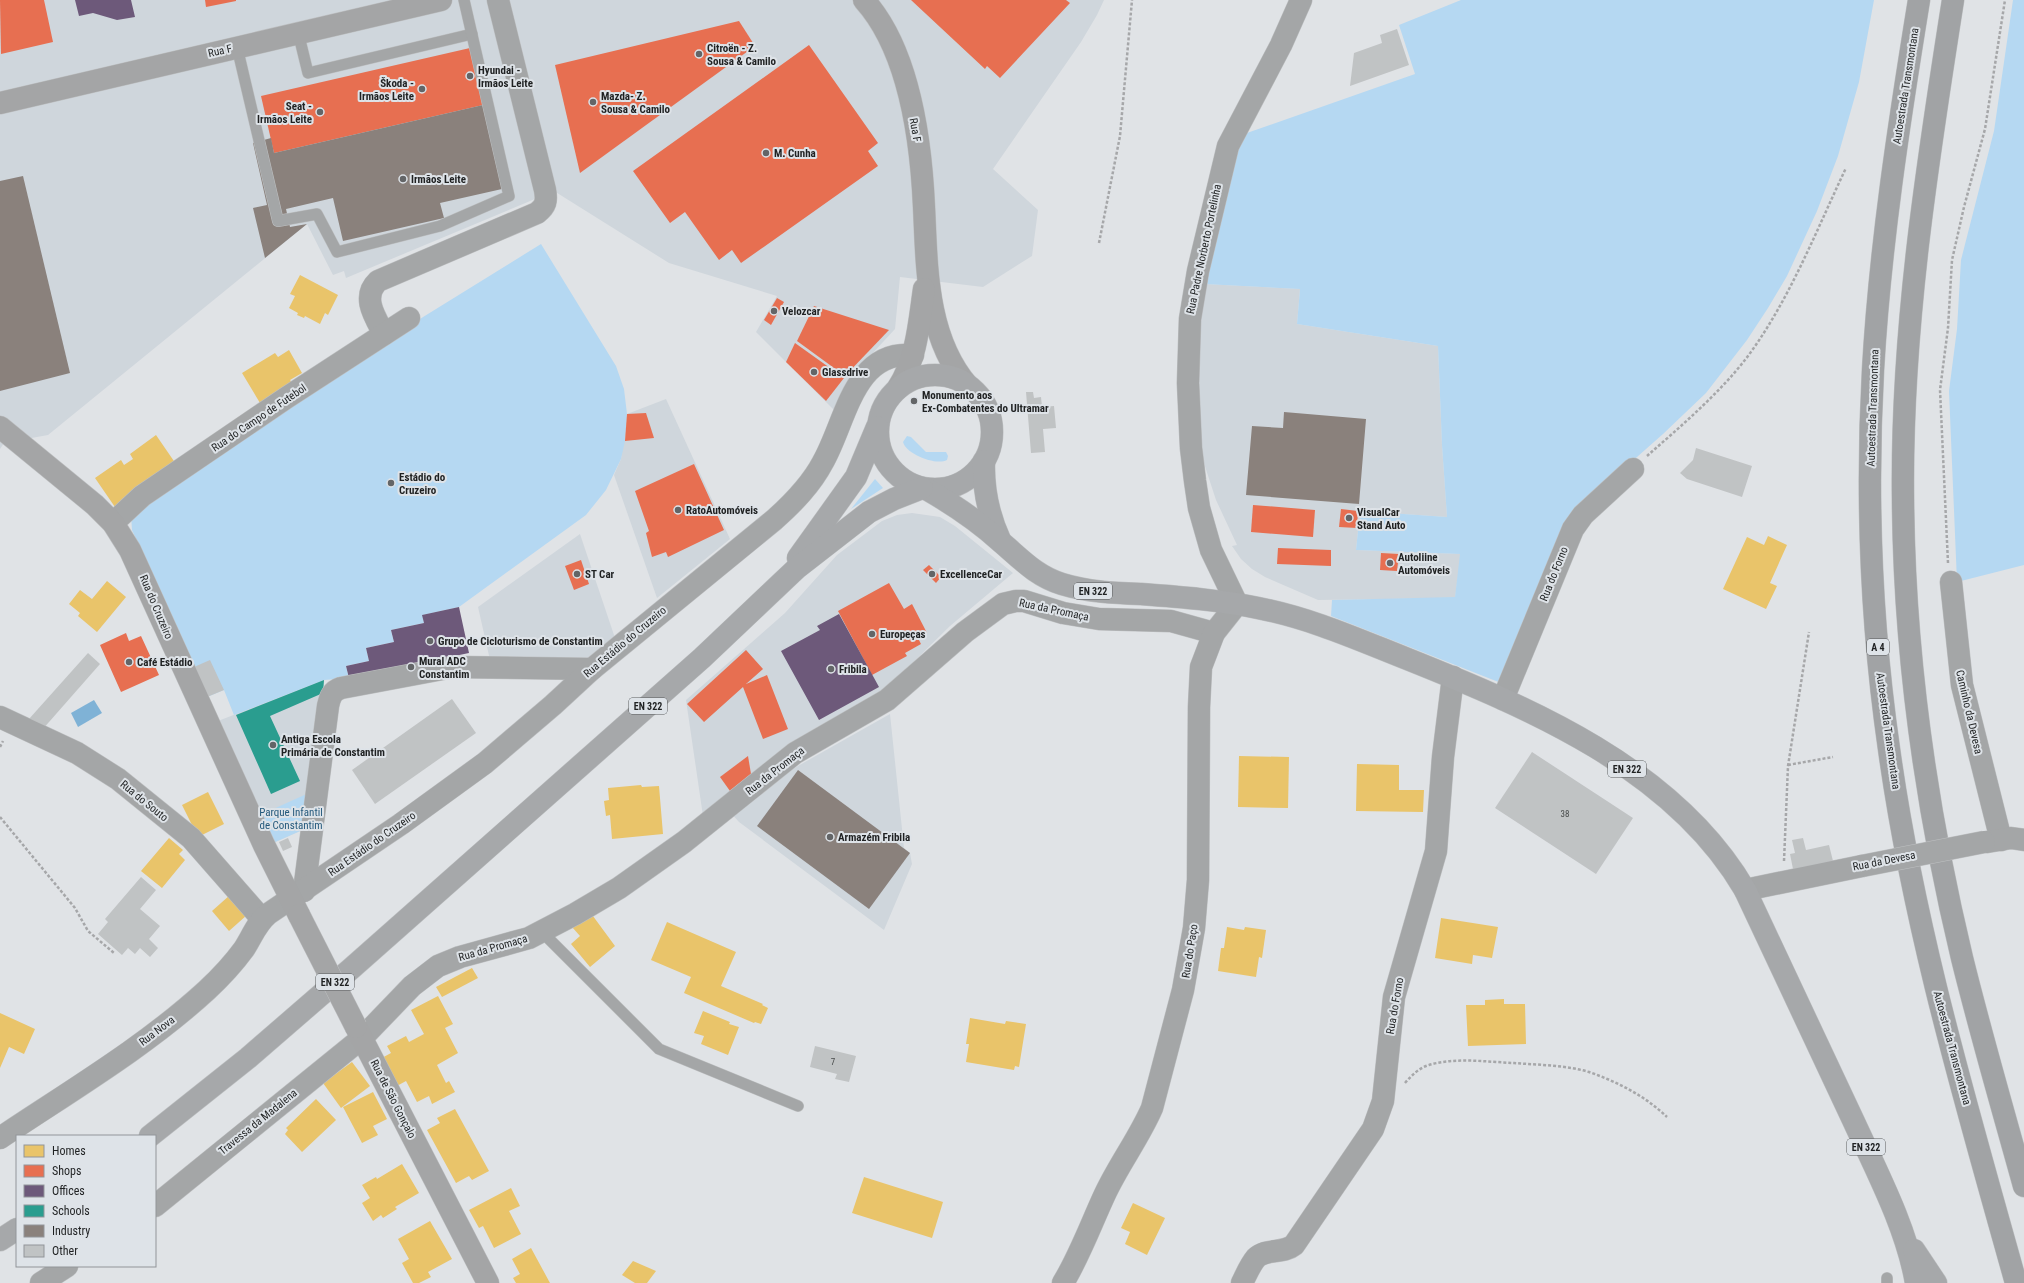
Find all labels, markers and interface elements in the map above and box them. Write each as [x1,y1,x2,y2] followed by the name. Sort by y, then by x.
[1890,27,1922,145] street label: Autoestrada Transmontana
[207,42,233,60] street label: Rua F
[707,42,777,68] place label: Citroën - Z. Sousa & Camilo
[694,49,704,59] marker: Citroën - Z. Sousa & Camilo
[478,64,533,90] place label: Hyundai - Irmãos Leite
[465,71,475,81] marker: Hyundai - Irmãos Leite
[359,77,414,103] place label: Škoda - Irmãos Leite
[417,84,427,94] marker: Škoda - Irmãos Leite
[601,90,671,116] place label: Mazda- Z. Sousa & Camilo
[588,97,598,107] marker: Mazda- Z. Sousa & Camilo
[257,100,312,126] place label: Seat - Irmãos Leite
[315,107,325,117] marker: Seat - Irmãos Leite
[906,117,924,143] street label: Rua F
[774,147,816,160] place label: M. Cunha
[761,148,771,158] marker: M. Cunha
[411,173,466,186] place label: Irmãos Leite
[398,174,408,184] marker: Irmãos Leite
[1184,183,1224,315] street label: Rua Padre Norberto Portelinha
[782,305,821,318] place label: Velozcar
[769,306,779,316] marker: Velozcar
[1864,349,1882,467] street label: Autoestrada Transmontana
[822,366,868,379] place label: Glassdrive
[809,367,819,377] marker: Glassdrive
[209,382,309,454] street label: Rua do Campo de Futebol
[922,389,1049,415] place label: Monumento aos Ex-Combatentes do Ultramar
[909,396,919,406] marker: Monumento aos Ex-Combatentes do Ultramar
[399,471,446,497] place label: Estádio do Cruzeiro
[386,478,396,488] marker: Estádio do Cruzeiro
[686,504,758,517] place label: RatoAutomóveis
[673,505,683,515] marker: RatoAutomóveis
[1357,506,1406,532] place label: VisualCar Stand Auto
[1344,513,1354,523] marker: VisualCar Stand Auto
[1537,545,1571,603] street label: Rua do Forno
[1398,551,1450,577] place label: Autoliine Automóveis
[1385,558,1395,568] marker: Autoliine Automóveis
[585,568,615,581] place label: ST Car
[940,568,1003,581] place label: ExcellenceCar
[572,569,582,579] marker: ST Car
[927,569,937,579] marker: ExcellenceCar
[137,573,176,642] street label: Rua do Cruzeiro
[1074,583,1112,599] road number: EN 322
[1018,596,1090,624] street label: Rua da Promaça
[581,603,669,680] street label: Rua Estádio do Cruzeiro
[880,628,926,641] place label: Europeças
[867,629,877,639] marker: Europeças
[438,635,603,648] place label: Grupo de Cicloturismo de Constantim
[425,636,435,646] marker: Grupo de Cicloturismo de Constantim
[1867,639,1889,655] road number: A 4
[419,655,469,681] place label: Mural ADC Constantim
[137,656,193,669] place label: Café Estádio
[124,657,134,667] marker: Café Estádio
[406,662,416,672] marker: Mural ADC Constantim
[839,663,867,676] place label: Fribila
[826,664,836,674] marker: Fribila
[1953,669,1985,755] street label: Caminho da Devesa
[1873,672,1903,790] street label: Autoestrada Transmontana
[629,698,667,714] road number: EN 322
[281,733,385,759] place label: Antiga Escola Primária de Constantim
[268,740,278,750] marker: Antiga Escola Primária de Constantim
[743,744,807,798] street label: Rua da Promaça
[1608,761,1646,777] road number: EN 322
[117,778,171,824] street label: Rua do Souto
[259,806,323,832] park label: Parque Infantil de Constantim
[326,809,419,879] street label: Rua Estádio do Cruzeiro
[1561,809,1569,819] house number: 38
[838,831,910,844] place label: Armazém Fribila
[825,832,835,842] marker: Armazém Fribila
[1852,849,1916,873] street label: Rua da Devesa
[1179,923,1201,979] street label: Rua do Paço
[457,932,529,964] street label: Rua da Promaça
[316,974,354,990] road number: EN 322
[1384,976,1406,1035] street label: Rua do Forno
[1931,990,1973,1106] street label: Autoestrada Transmontana
[137,1013,177,1049] street label: Rua Nova
[367,1057,419,1141] street label: Rua de São Gonçalo
[831,1057,836,1067] house number: 7
[216,1086,300,1158] street label: Travessa da Madalena
[16,1135,156,1267] legend
[1847,1139,1885,1155] road number: EN 322
[52,1144,86,1158] text: Homes
[52,1164,81,1178] text: Shops
[52,1184,85,1198] text: Offices
[52,1204,90,1218] text: Schools
[52,1224,90,1238] text: Industry
[52,1244,78,1258] text: Other

